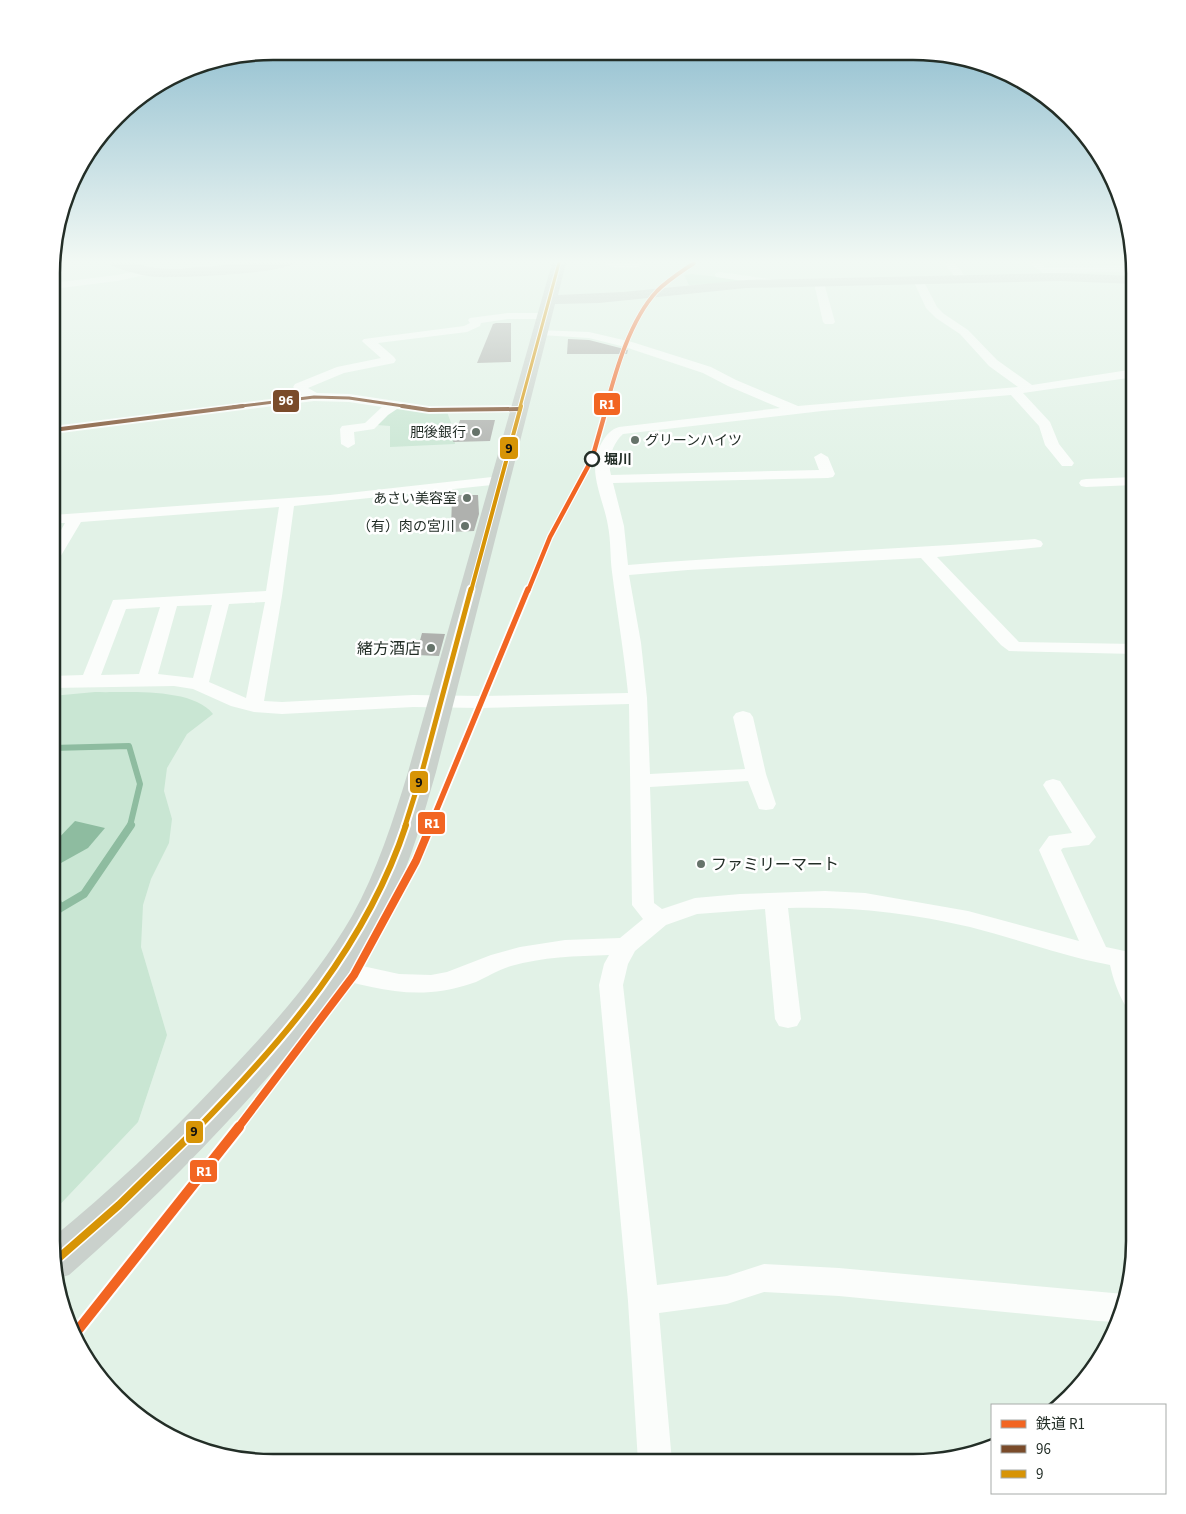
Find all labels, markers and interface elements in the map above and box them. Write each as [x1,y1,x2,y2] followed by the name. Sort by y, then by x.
[272,389,300,413] line badge: 96
[279,391,293,411] text: 96
[593,392,621,416] line badge: R1
[599,395,615,415] text: R1
[410,423,466,443] place label: 肥後銀行
[470,426,482,438] marker: 肥後銀行
[645,431,742,451] place label: グリーンハイツ
[629,434,641,446] marker: グリーンハイツ
[499,436,519,460] line badge: 9
[505,439,513,459] text: 9
[604,450,632,470] place label: 堀川
[584,451,600,467] marker: 堀川
[373,489,457,509] place label: あさい美容室
[461,492,473,504] marker: あさい美容室
[357,517,455,537] place label: （有）肉の宮川
[459,520,471,532] marker: （有）肉の宮川
[357,638,421,660] place label: 緒方酒店
[425,642,437,654] marker: 緒方酒店
[409,770,429,794] line badge: 9
[415,773,423,793] text: 9
[417,811,446,835] line badge: R1
[424,814,440,834] text: R1
[711,854,839,876] place label: ファミリーマート
[695,858,707,870] marker: ファミリーマート
[185,1120,204,1144] line badge: 9
[190,1122,198,1142] text: 9
[189,1159,218,1183] line badge: R1
[196,1162,212,1182] text: R1
[991,1404,1166,1494] legend
[1036,1414,1085,1435] text: 鉄道 R1
[1036,1439,1051,1460] text: 96
[1036,1464,1043,1485] text: 9

